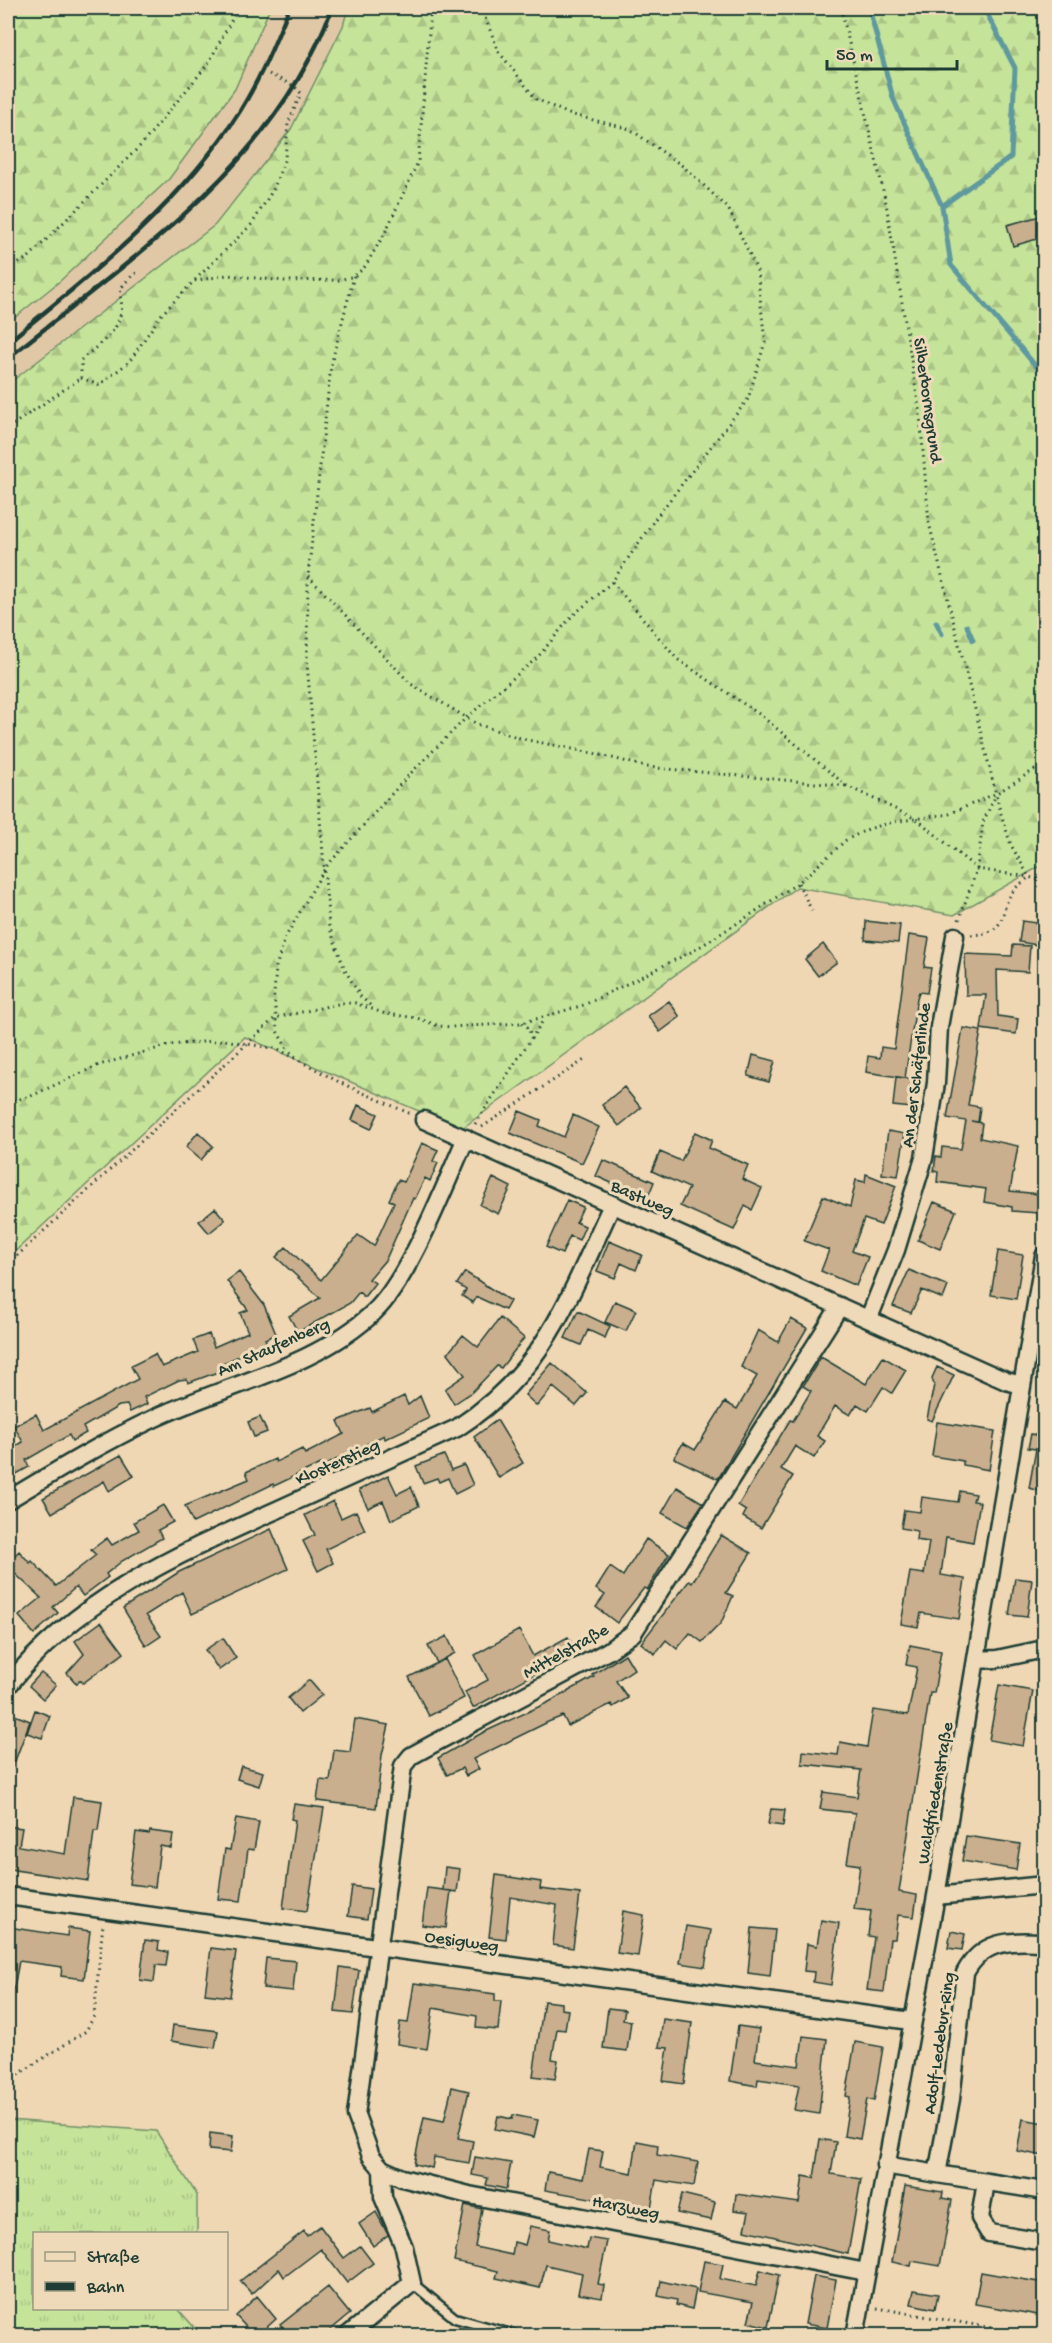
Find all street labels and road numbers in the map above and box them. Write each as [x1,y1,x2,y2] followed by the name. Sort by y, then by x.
[907,337,946,466] street label: Silberbornsgrund
[898,1001,937,1149] street label: An der Schäferlinde
[606,1176,677,1222] street label: Bastweg
[215,1314,333,1382] street label: Am Staufenberg
[293,1435,384,1491] street label: Klosterstieg
[520,1620,613,1684] street label: Mittelstraße
[914,1720,959,1866] street label: Waldfriedenstraße
[423,1927,500,1958] street label: Oesigweg
[920,1971,961,2116] street label: Adolf-Ledebur-Ring
[590,2192,661,2225] street label: Harzweg

